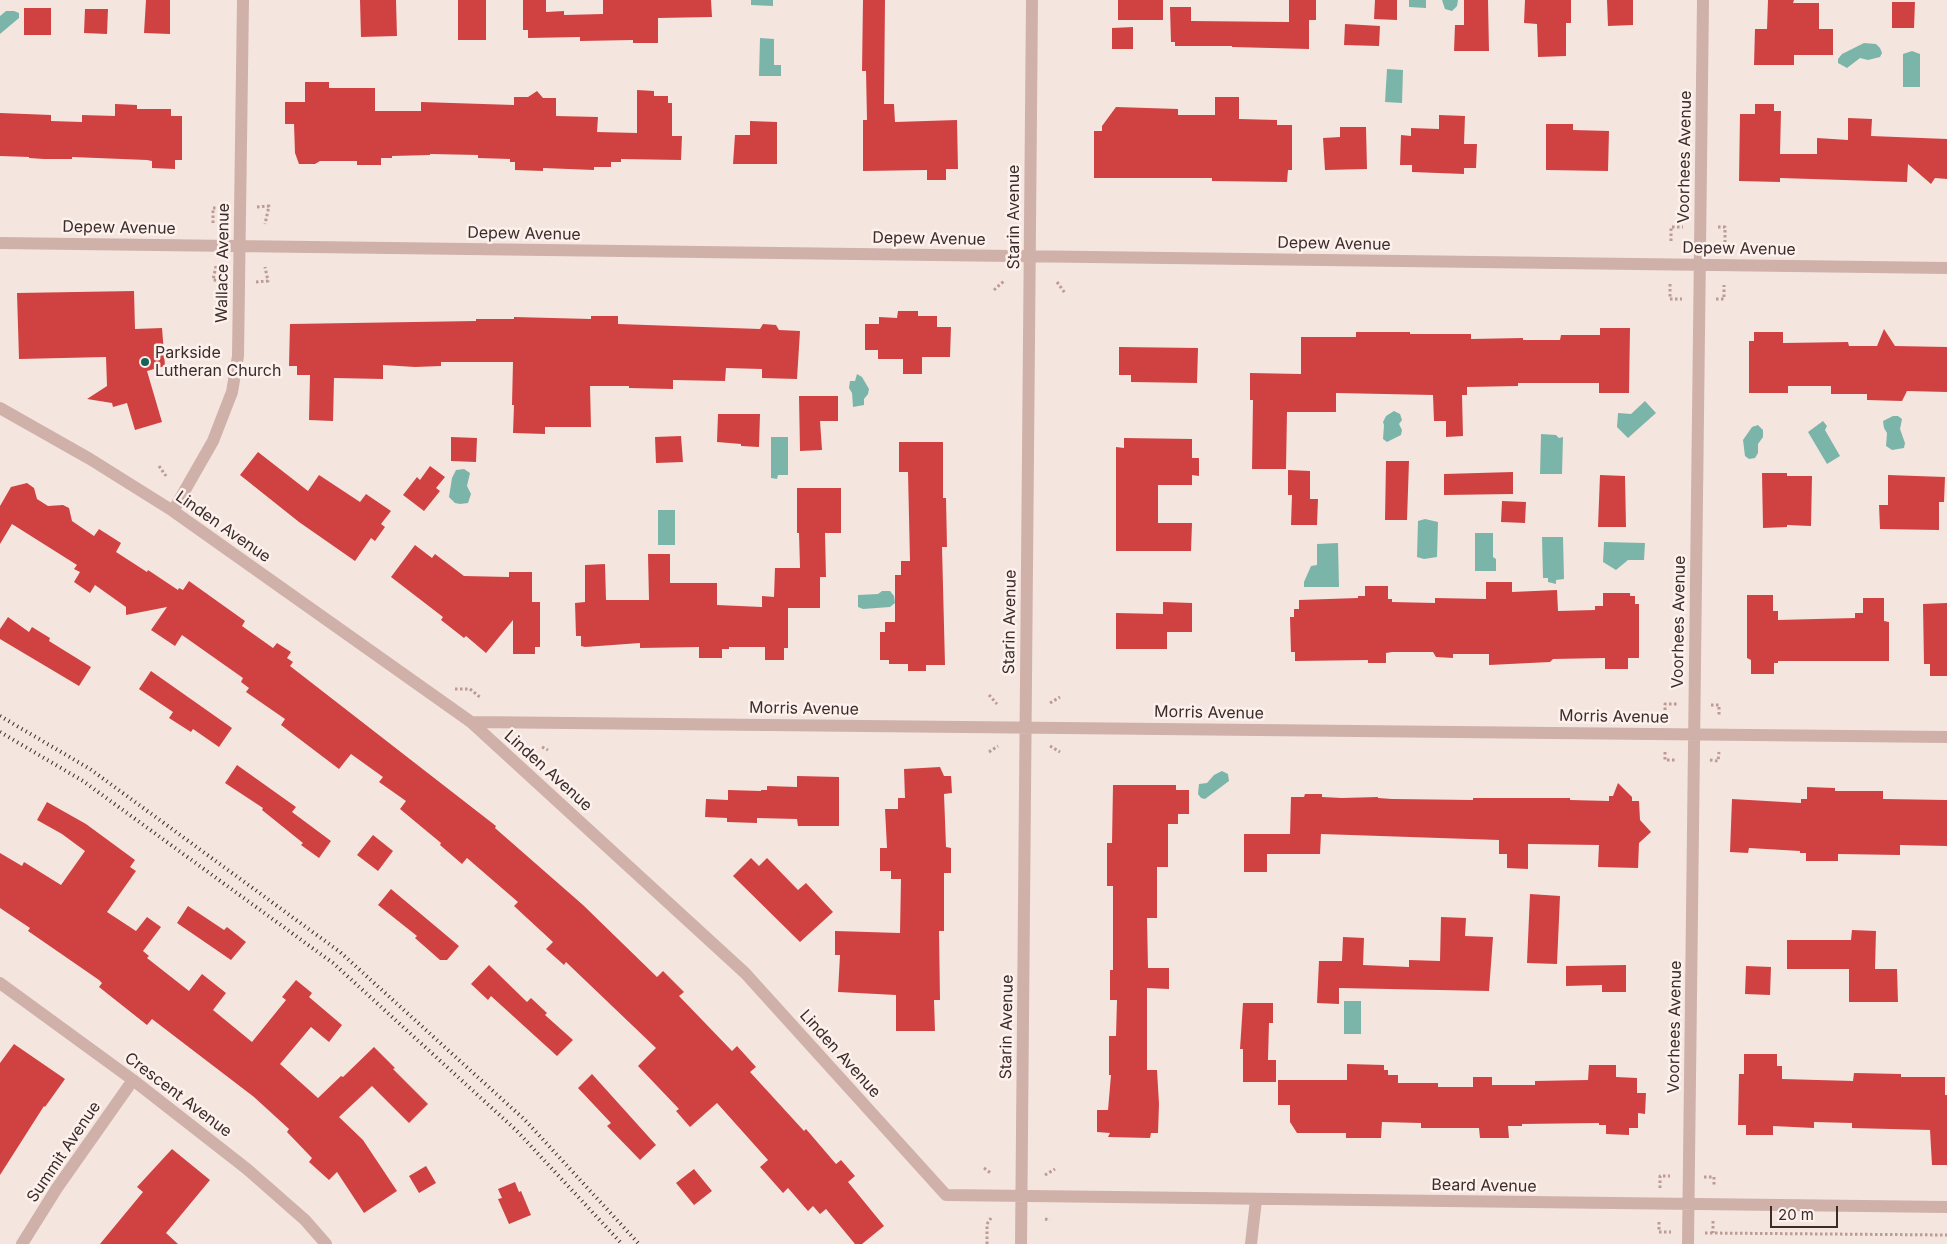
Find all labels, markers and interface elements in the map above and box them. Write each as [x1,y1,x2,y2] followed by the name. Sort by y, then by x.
[1674,90,1696,224] street label: Voorhees Avenue
[1004,165,1024,269] street label: Starin Avenue
[212,203,234,323] street label: Wallace Avenue
[62,217,176,239] street label: Depew Avenue
[467,223,581,245] street label: Depew Avenue
[872,228,986,250] street label: Depew Avenue
[1277,233,1391,255] street label: Depew Avenue
[1682,238,1796,260] street label: Depew Avenue
[155,343,281,381] place label: Parkside Lutheran Church
[139,356,151,368] marker: Parkside Lutheran Church
[172,487,274,567] street label: Linden Avenue
[1668,555,1690,689] street label: Voorhees Avenue
[999,569,1021,675] street label: Starin Avenue
[749,698,859,720] street label: Morris Avenue
[1154,702,1264,724] street label: Morris Avenue
[1559,706,1669,728] street label: Morris Avenue
[500,727,596,815] street label: Linden Avenue
[1664,960,1686,1094] street label: Voorhees Avenue
[996,974,1018,1080] street label: Starin Avenue
[796,1006,884,1102] street label: Linden Avenue
[121,1048,235,1142] street label: Crescent Avenue
[23,1098,105,1206] street label: Summit Avenue
[1431,1175,1537,1197] street label: Beard Avenue
[1772,1196,1840,1228] scale bar
[1778,1205,1814,1224] text: 20 m

